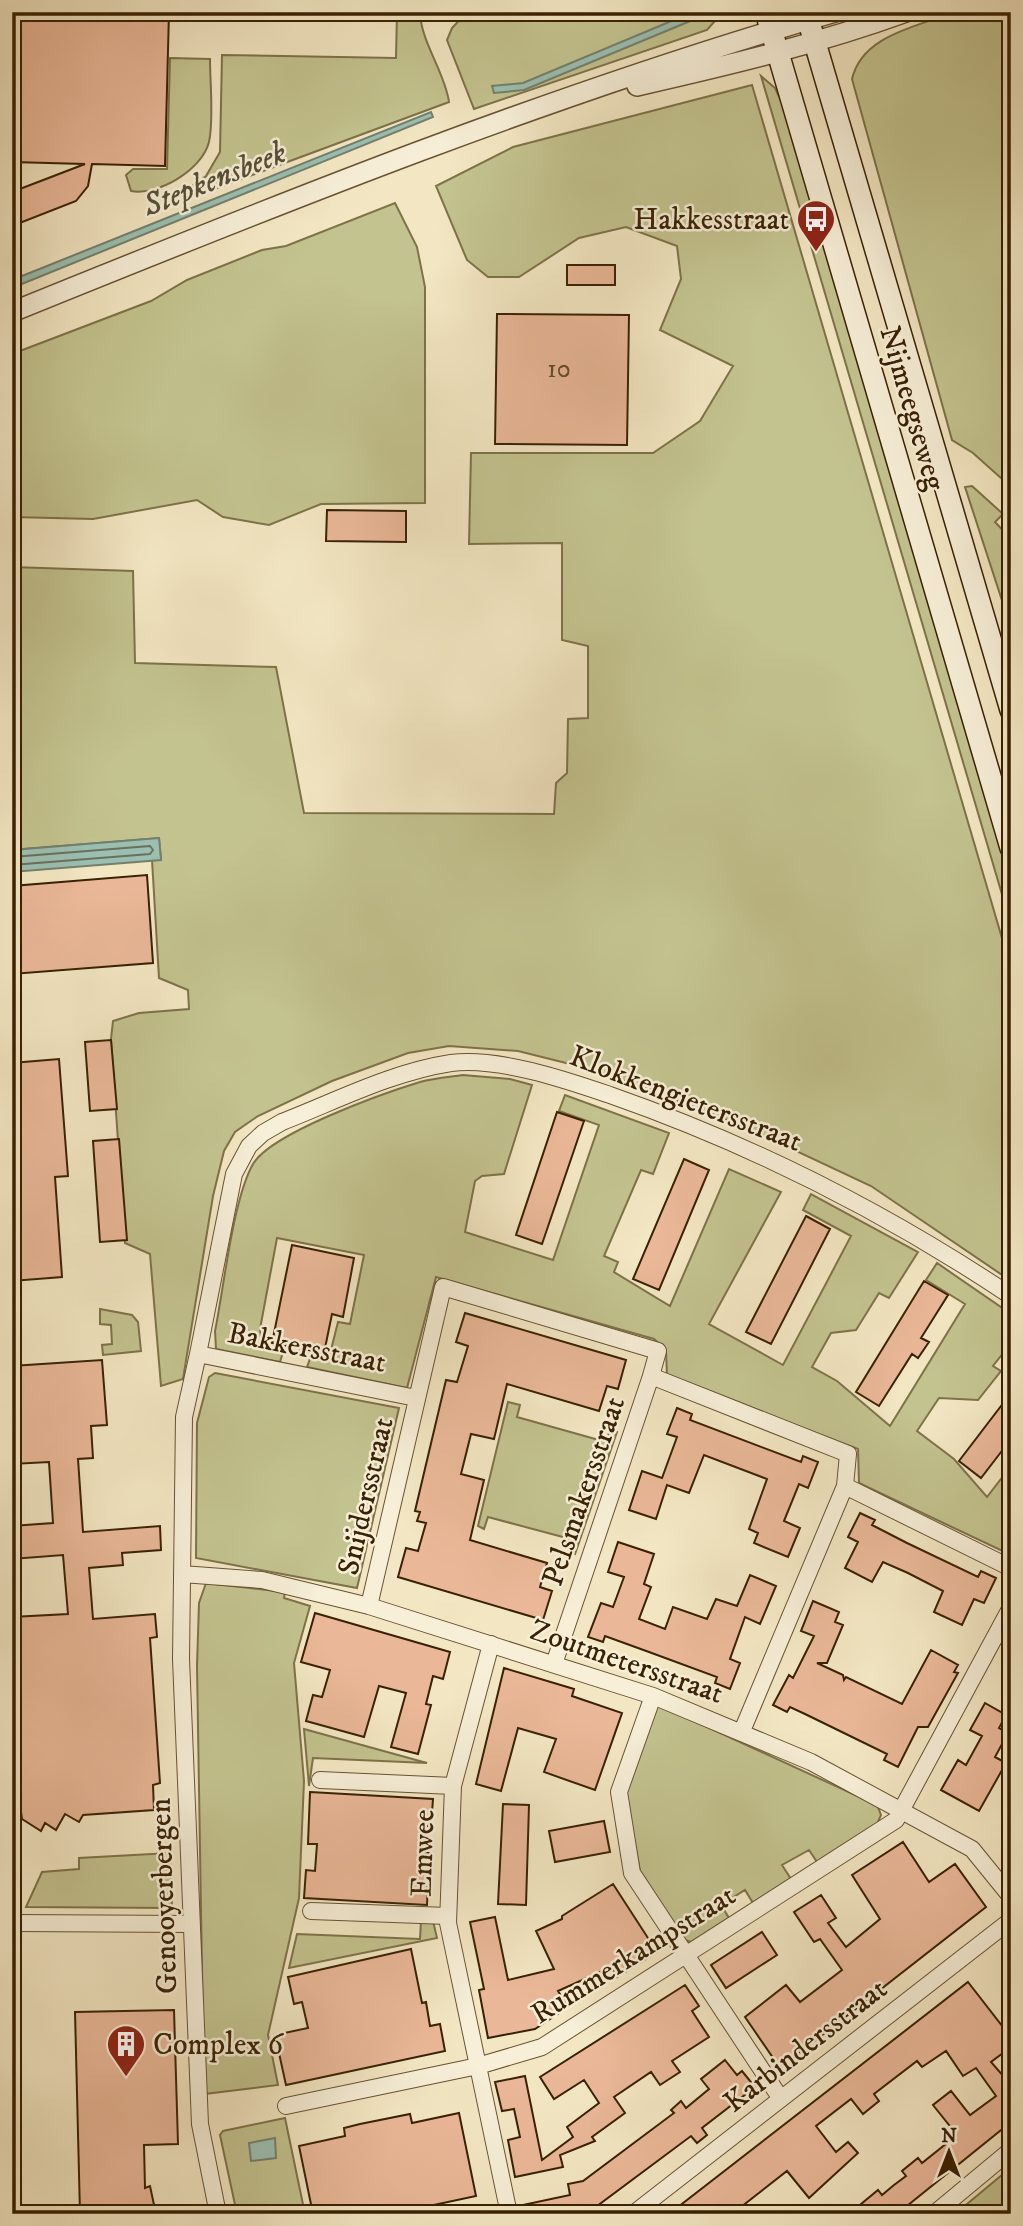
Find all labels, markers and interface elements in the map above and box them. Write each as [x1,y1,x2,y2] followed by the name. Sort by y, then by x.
[136,133,293,227] water label: Stepkensbeek
[795,198,837,253] bus stop icon: Hakkesstraat
[633,202,789,239] place label: Hakkesstraat
[870,322,953,495] street label: Nijmeegseweg
[547,353,571,386] house number: 10
[564,1038,807,1161] street label: Klokkengietersstraat
[224,1315,389,1382] street label: Bakkersstraat
[535,1392,634,1591] street label: Pelsmakersstraat
[330,1414,403,1579] street label: Snijdersstraat
[525,1612,728,1713] street label: Zoutmetersstraat
[143,1797,186,1995] street label: Genooyerbergen
[403,1809,444,1897] street label: Emwee
[525,1878,743,2033] street label: Rummerkampstraat
[717,1971,895,2121] street label: Karbindersstraat
[105,2023,147,2078] building icon: Complex 6
[153,2027,284,2064] place label: Complex 6
[914,2118,984,2188] north arrow
[941,2125,957,2148] text: N

